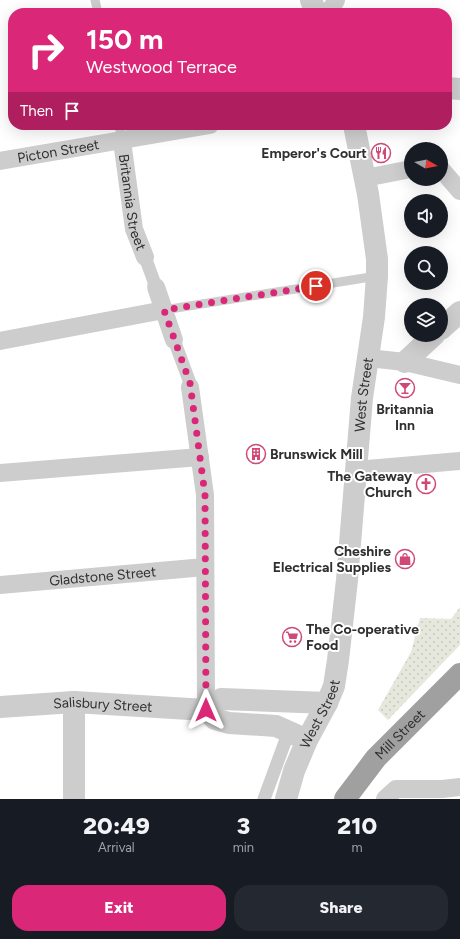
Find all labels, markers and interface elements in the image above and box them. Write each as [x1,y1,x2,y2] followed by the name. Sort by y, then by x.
[86,22,163,56] text: 150 m
[20,24,72,76] icon: right
[86,56,237,78] text: Westwood Terrace
[61,100,83,122] icon: arrive
[20,102,53,120] text: Then
[16,136,101,167] street label: Picton Street
[370,142,392,164] restaurant icon: Emperor's Court
[404,142,448,186] north arrow
[404,142,448,342] map controls
[261,145,367,162] place label: Emperor's Court
[115,153,150,253] street label: Britannia Street
[404,194,448,238] button: sound
[404,246,448,290] button: search
[299,269,333,303] pin
[305,275,327,297] icon: arrive
[404,298,448,342] button: layers
[351,356,377,433] street label: West Street
[394,377,416,399] bar icon: Britannia Inn
[376,401,434,434] place label: Britannia Inn
[245,443,267,465] building icon: Brunswick Mill
[270,446,363,463] place label: Brunswick Mill
[327,468,413,501] place label: The Gateway Church
[415,473,437,495] church icon: The Gateway Church
[273,543,391,576] place label: Cheshire Electrical Supplies
[394,548,416,570] shop icon: Cheshire Electrical Supplies
[49,563,157,590] street label: Gladstone Street
[306,621,419,654] place label: The Co-operative Food
[281,626,303,648] supermarket icon: The Co-operative Food
[296,678,344,751] street label: West Street
[185,689,227,731] position arrow
[53,694,153,716] street label: Salisbury Street
[371,706,429,763] street label: Mill Street
[83,811,150,840] text: 20:49
[237,811,250,840] text: 3
[337,811,377,840] text: 210
[98,840,135,855] text: Arrival
[233,840,254,855] text: min
[352,840,363,855] text: m
[12,885,226,931] button: Exit
[234,885,448,931] button: Share

